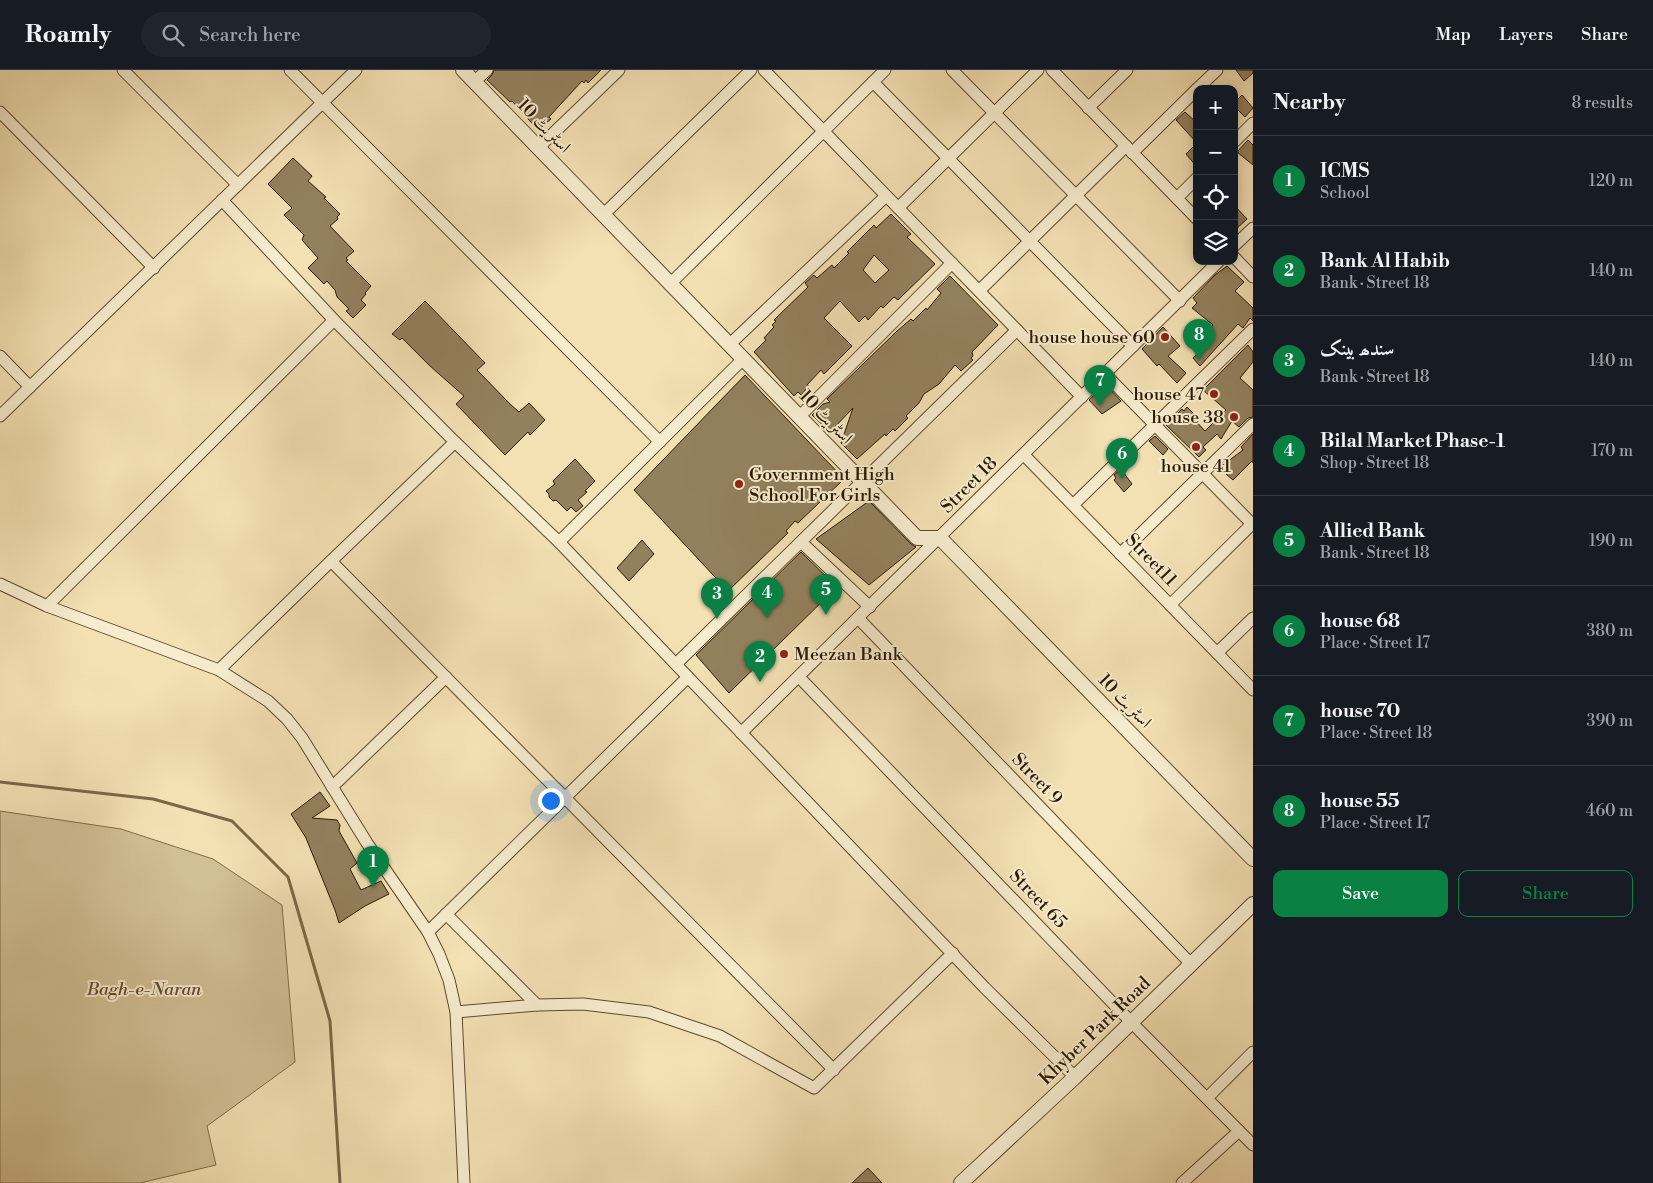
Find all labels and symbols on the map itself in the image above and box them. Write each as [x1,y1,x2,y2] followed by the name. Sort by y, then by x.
[512,94,576,158] street label: اسٹریٹ 10
[1183,319,1215,360] pin: 8
[1029,326,1155,349] place label: house house 60
[1159,331,1171,343] marker: house house 60
[1084,365,1116,406] pin: 7
[1133,383,1204,406] place label: house 47
[794,385,858,449] street label: اسٹریٹ 10
[1208,388,1220,400] marker: house 47
[1151,406,1224,429] place label: house 38
[1228,411,1240,423] marker: house 38
[1106,438,1138,479] pin: 6
[1190,441,1202,453] marker: house 41
[936,452,1002,518] street label: Street 18
[1161,455,1231,478] place label: house 41
[749,463,895,507] place label: Government High School For Girls
[733,478,745,490] marker: Government High School For Girls
[1120,529,1182,592] street label: Street11
[810,574,842,615] pin: 5
[751,577,783,618] pin: 4
[701,578,733,619] pin: 3
[744,641,776,682] pin: 2
[794,643,904,666] place label: Meezan Bank
[778,648,790,660] marker: Meezan Bank
[1093,669,1157,733] street label: اسٹریٹ 10
[1007,748,1067,810] street label: Street 9
[538,788,564,814] your location
[357,846,389,887] pin: 1
[1004,865,1072,933] street label: Street 65
[1034,971,1156,1090] street label: Khyber Park Road
[86,978,202,1001] park label: Bagh-e-Naran

